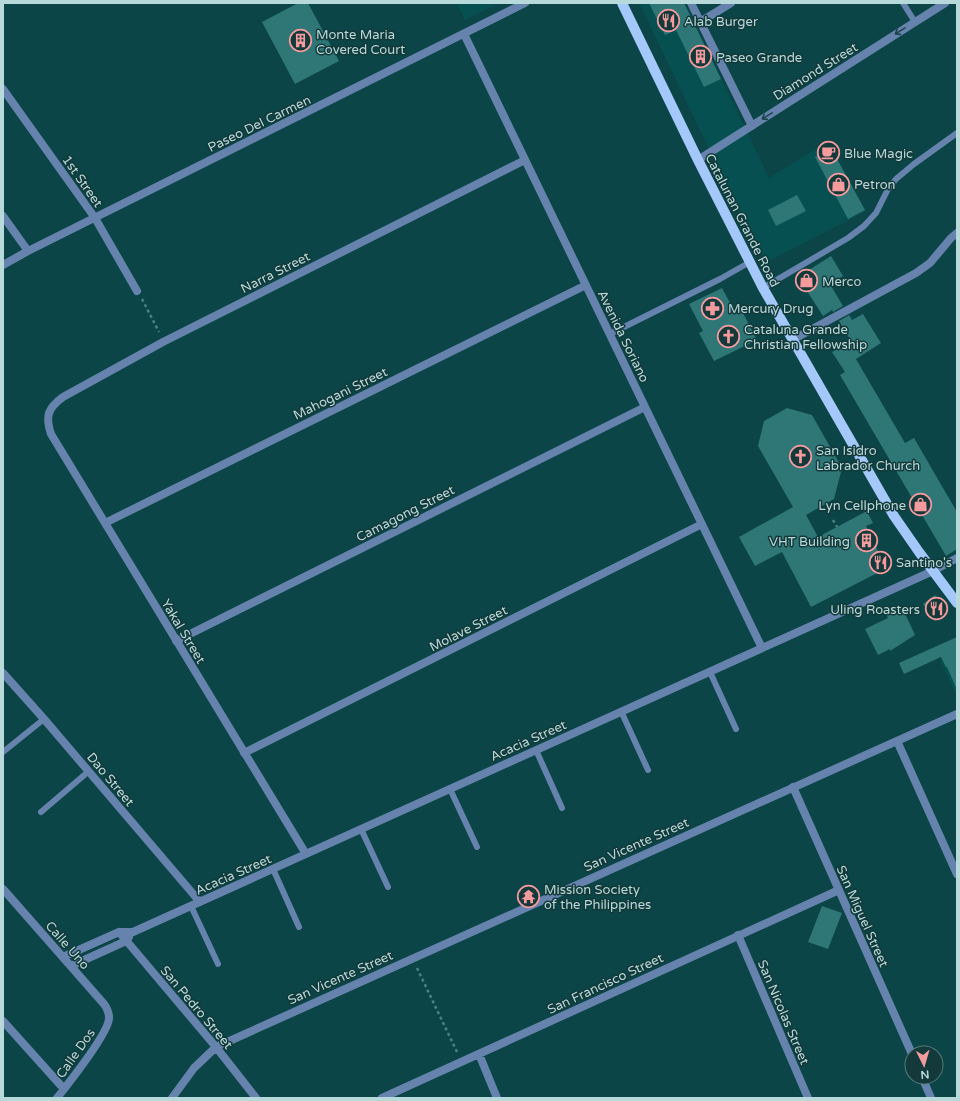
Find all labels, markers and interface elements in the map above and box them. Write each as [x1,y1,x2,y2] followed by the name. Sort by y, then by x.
[656,8,682,34] restaurant icon: Alab Burger
[684,14,758,30] place label: Alab Burger
[316,27,405,58] place label: Monte Maria Covered Court
[288,28,314,54] building icon: Monte Maria Covered Court
[894,28,906,36] one-way arrow
[770,39,861,104] street label: Diamond Street
[687,44,713,70] building icon: Paseo Grande
[716,50,802,66] place label: Paseo Grande
[205,92,314,156] street label: Paseo Del Carmen
[762,112,773,120] one-way arrow
[816,140,842,166] cafe icon: Blue Magic
[844,146,913,162] place label: Blue Magic
[701,151,783,290] street label: Catalunan Grande Road
[58,152,106,211] street label: 1st Street
[825,171,851,197] shop icon: Petron
[854,177,895,193] place label: Petron
[238,249,313,297] street label: Narra Street
[794,268,820,294] shop icon: Merco
[822,274,861,290] place label: Merco
[594,288,652,385] street label: Avenida Soriano
[699,295,725,321] pharmacy icon: Mercury Drug
[728,301,813,317] place label: Mercury Drug
[744,322,867,353] place label: Cataluna Grande Christian Fellowship
[715,323,741,349] church icon: Cataluna Grande Christian Fellowship
[291,364,390,424] street label: Mahogani Street
[816,443,920,474] place label: San Isidro Labrador Church
[787,444,813,470] church icon: San Isidro Labrador Church
[354,482,457,546] street label: Camagong Street
[908,492,934,518] shop icon: Lyn Cellphone
[818,498,906,514] place label: Lyn Cellphone
[853,528,879,554] building icon: VHT Building
[769,534,850,550] place label: VHT Building
[867,549,893,575] restaurant icon: Santino's
[896,555,952,571] place label: Santino's
[158,596,209,667] street label: Yakal Street
[923,596,949,622] restaurant icon: Uling Roasters
[427,602,510,655] street label: Molave Street
[830,602,920,618] place label: Uling Roasters
[488,717,569,765] street label: Acacia Street
[83,749,137,810] street label: Dao Street
[581,815,692,875] street label: San Vicente Street
[193,851,274,899] street label: Acacia Street
[833,863,892,970] street label: San Miguel Street
[544,882,651,913] place label: Mission Society of the Philippines
[516,883,542,909] temple icon: Mission Society of the Philippines
[42,918,93,973] street label: Calle Uno
[285,948,396,1008] street label: San Vicente Street
[545,950,666,1018] street label: San Francisco Street
[754,958,812,1067] street label: San Nicolas Street
[157,963,236,1053] street label: San Pedro Street
[53,1026,99,1082] street label: Calle Dos
[904,1045,944,1085] north arrow
[920,1068,930,1081] text: N

